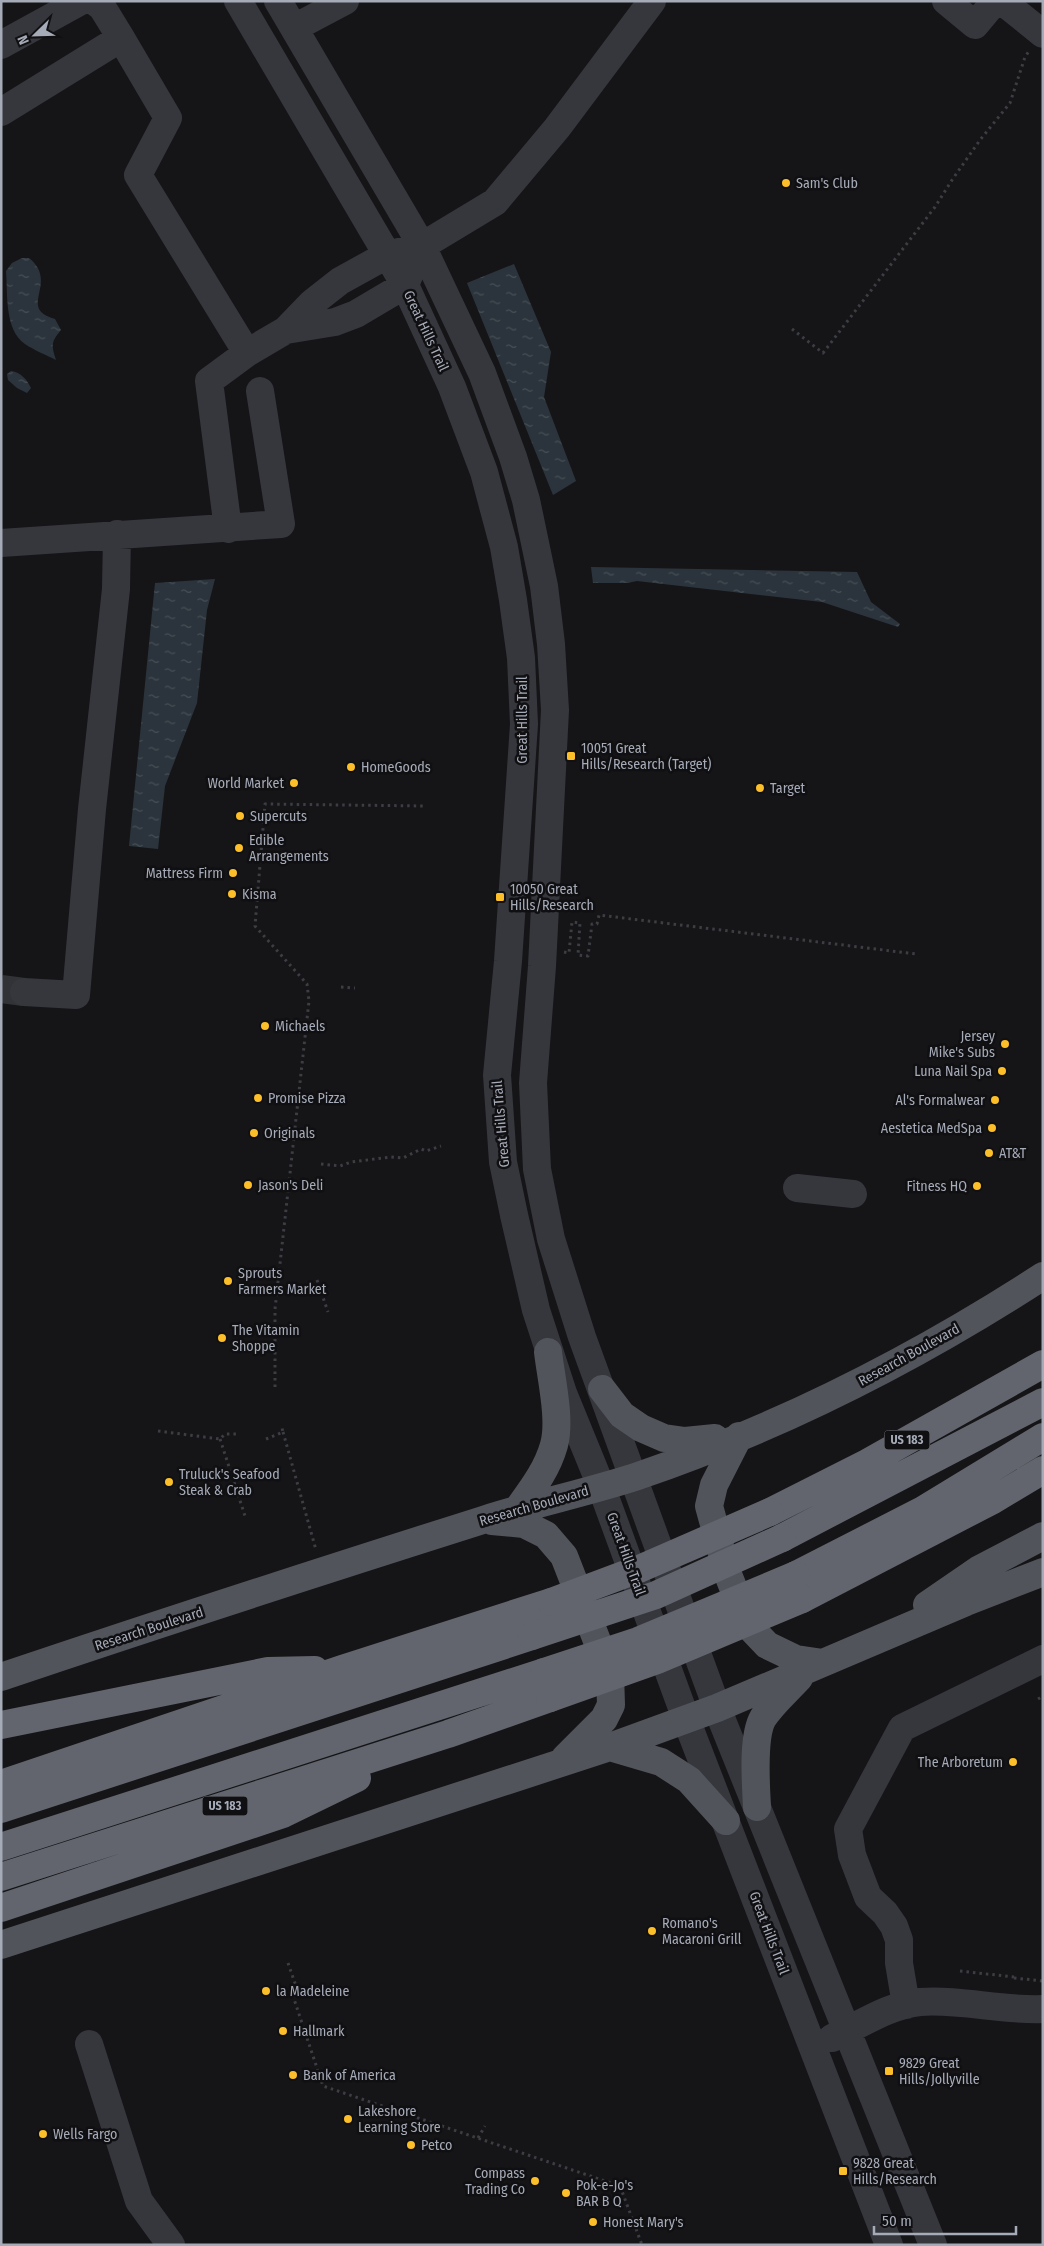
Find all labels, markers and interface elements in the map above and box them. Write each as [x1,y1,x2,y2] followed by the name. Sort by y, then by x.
[10,10,60,60] north arrow
[14,33,33,47] text: N
[796,175,858,192] place label: Sam's Club
[780,177,792,189] marker: Sam's Club
[400,288,452,374] street label: Great Hills Trail
[514,676,531,764] street label: Great Hills Trail
[581,740,712,773] place label: 10051 Great Hills/Research (Target)
[565,750,577,762] marker: 10051 Great Hills/Research (Target)
[361,759,431,776] place label: HomeGoods
[345,761,357,773] marker: HomeGoods
[207,775,284,792] place label: World Market
[288,777,300,789] marker: World Market
[770,780,806,797] place label: Target
[754,782,766,794] marker: Target
[250,808,307,825] place label: Supercuts
[234,810,246,822] marker: Supercuts
[249,832,329,865] place label: Edible Arrangements
[233,842,245,854] marker: Edible Arrangements
[146,865,223,882] place label: Mattress Firm
[227,867,239,879] marker: Mattress Firm
[510,881,594,914] place label: 10050 Great Hills/Research
[242,886,277,903] place label: Kisma
[226,888,238,900] marker: Kisma
[494,891,506,903] marker: 10050 Great Hills/Research
[275,1018,325,1035] place label: Michaels
[259,1020,271,1032] marker: Michaels
[929,1028,996,1061] place label: Jersey Mike's Subs
[999,1038,1011,1050] marker: Jersey Mike's Subs
[914,1063,992,1080] place label: Luna Nail Spa
[996,1065,1008,1077] marker: Luna Nail Spa
[489,1079,513,1168] street label: Great Hills Trail
[268,1090,346,1107] place label: Promise Pizza
[252,1092,264,1104] marker: Promise Pizza
[895,1092,985,1109] place label: Al's Formalwear
[989,1094,1001,1106] marker: Al's Formalwear
[881,1120,982,1137] place label: Aestetica MedSpa
[986,1122,998,1134] marker: Aestetica MedSpa
[264,1125,315,1142] place label: Originals
[248,1127,260,1139] marker: Originals
[999,1145,1027,1162] place label: AT&T
[983,1147,995,1159] marker: AT&T
[258,1177,323,1194] place label: Jason's Deli
[907,1178,967,1195] place label: Fitness HQ
[242,1179,254,1191] marker: Jason's Deli
[971,1180,983,1192] marker: Fitness HQ
[238,1265,327,1298] place label: Sprouts Farmers Market
[222,1275,234,1287] marker: Sprouts Farmers Market
[856,1320,962,1390] street label: Research Boulevard
[232,1322,300,1355] place label: The Vitamin Shoppe
[216,1332,228,1344] marker: The Vitamin Shoppe
[884,1430,930,1450] road number: US 183
[179,1466,280,1499] place label: Truluck's Seafood Steak & Crab
[163,1476,175,1488] marker: Truluck's Seafood Steak & Crab
[477,1482,591,1530] street label: Research Boulevard
[603,1510,649,1598] street label: Great Hills Trail
[93,1603,205,1655] street label: Research Boulevard
[918,1754,1003,1771] place label: The Arboretum
[1007,1756,1019,1768] marker: The Arboretum
[202,1796,248,1815] road number: US 183
[745,1889,793,1977] street label: Great Hills Trail
[662,1915,742,1948] place label: Romano's Macaroni Grill
[646,1925,658,1937] marker: Romano's Macaroni Grill
[276,1983,349,2000] place label: la Madeleine
[260,1985,272,1997] marker: la Madeleine
[293,2023,345,2040] place label: Hallmark
[277,2025,289,2037] marker: Hallmark
[899,2055,980,2088] place label: 9829 Great Hills/Jollyville
[883,2065,895,2077] marker: 9829 Great Hills/Jollyville
[303,2067,396,2084] place label: Bank of America
[287,2069,299,2081] marker: Bank of America
[358,2103,441,2136] place label: Lakeshore Learning Store
[342,2113,354,2125] marker: Lakeshore Learning Store
[53,2126,117,2143] place label: Wells Fargo
[37,2128,49,2140] marker: Wells Fargo
[421,2137,452,2154] place label: Petco
[405,2139,417,2151] marker: Petco
[853,2155,937,2188] place label: 9828 Great Hills/Research
[465,2165,525,2198] place label: Compass Trading Co
[837,2165,849,2177] marker: 9828 Great Hills/Research
[529,2175,541,2187] marker: Compass Trading Co
[576,2177,633,2210] place label: Pok-e-Jo's BAR B Q
[560,2187,572,2199] marker: Pok-e-Jo's BAR B Q
[874,2204,1016,2236] scale bar
[882,2212,912,2230] text: 50 m
[603,2214,684,2231] place label: Honest Mary's
[587,2216,599,2228] marker: Honest Mary's

